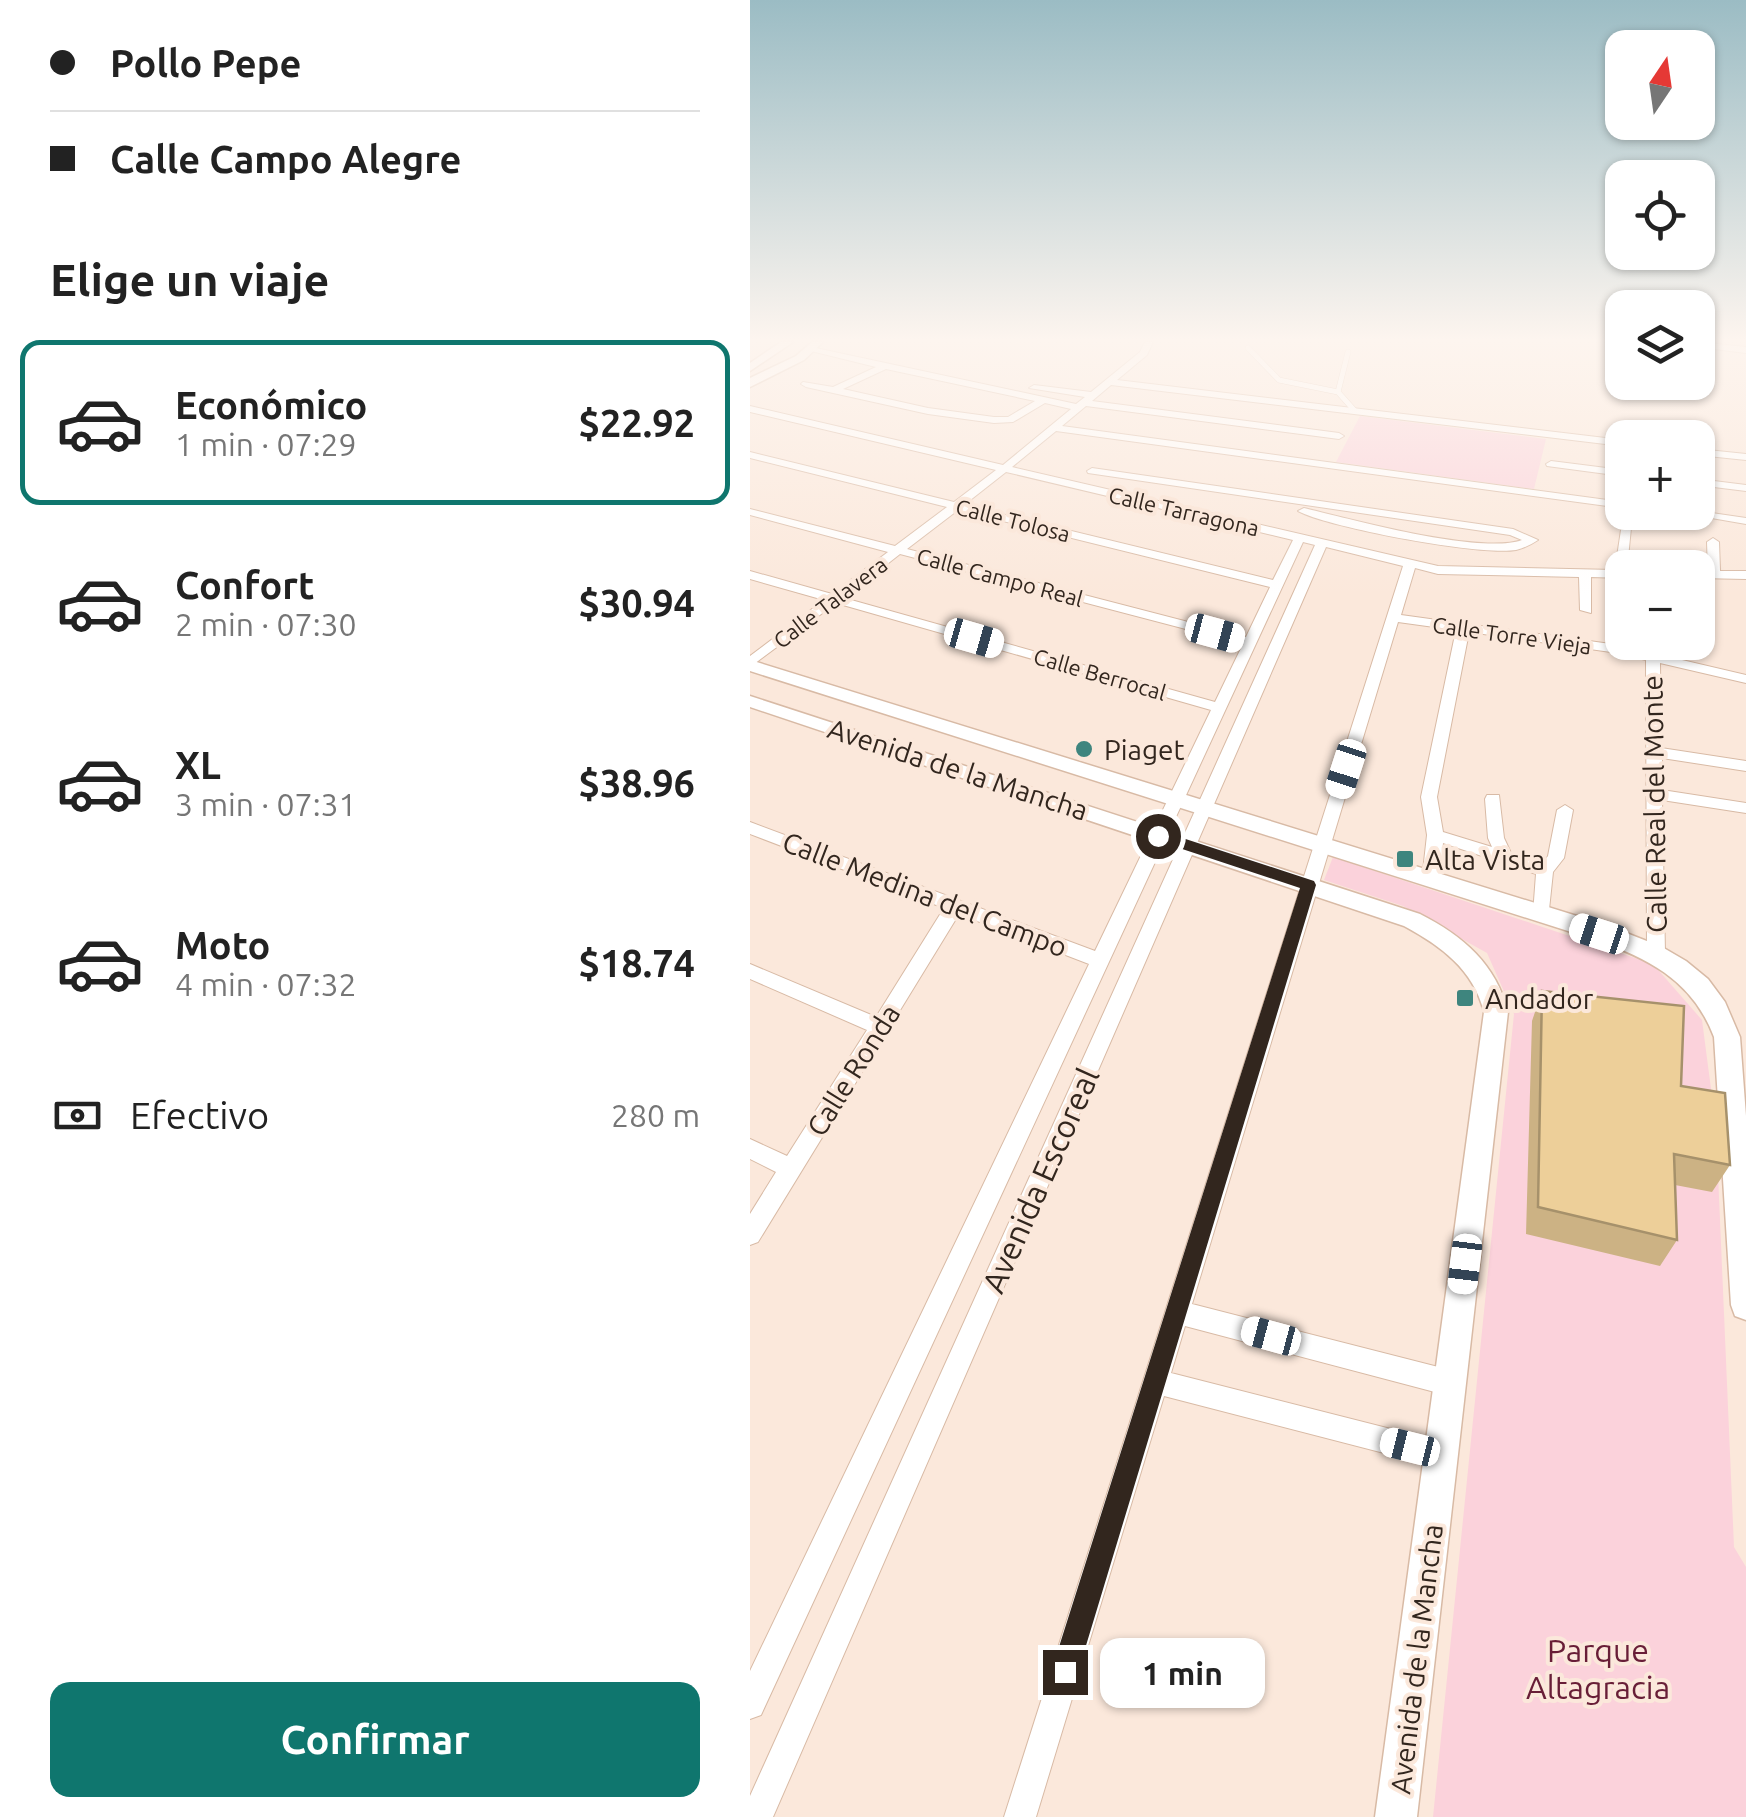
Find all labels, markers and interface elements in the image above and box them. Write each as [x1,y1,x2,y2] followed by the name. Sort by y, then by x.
[1605,30,1715,140] north arrow
[1605,30,1715,660] map controls
[110,42,301,84] text: Pollo Pepe
[110,138,461,180] text: Calle Campo Alegre
[1605,160,1715,270] button: locate
[50,254,330,305] text: Elige un viaje
[1605,290,1715,400] button: layers
[55,378,145,468] icon: car
[175,384,367,426] text: Económico
[578,402,695,444] text: $22.92
[1605,420,1715,530] button: +
[175,426,357,462] text: 1 min · 07:29
[1106,482,1262,540] street label: Calle Tarragona
[953,494,1073,546] street label: Calle Tolosa
[914,543,1086,611] street label: Calle Campo Real
[1605,550,1715,660] button: −
[768,551,892,653] street label: Calle Talavera
[55,558,145,648] icon: car
[175,564,314,606] text: Confort
[578,582,695,624] text: $30.94
[175,606,357,642] text: 2 min · 07:30
[1182,611,1248,655] car
[1431,611,1593,659] street label: Calle Torre Vieja
[941,615,1007,661] car
[1031,643,1169,705] street label: Calle Berrocal
[1636,675,1672,933] street label: Calle Real del Monte
[824,712,1092,826] street label: Avenida de la Mancha
[1104,734,1185,765] place label: Piaget
[1322,736,1370,802] car
[55,738,145,828] icon: car
[1073,738,1095,760] marker: Piaget
[175,744,221,786] text: XL
[578,762,695,804] text: $38.96
[175,786,357,822] text: 3 min · 07:31
[1136,814,1181,859] route start
[778,825,1072,963] street label: Calle Medina del Campo
[1425,844,1545,875] place label: Alta Vista
[1394,848,1416,870] marker: Alta Vista
[1566,910,1632,958] car
[55,918,145,1008] icon: car
[175,924,270,966] text: Moto
[578,942,695,984] text: $18.74
[175,966,357,1002] text: 4 min · 07:32
[1485,983,1594,1014] place label: Andador
[1454,987,1476,1009] marker: Andador
[800,999,906,1141] street label: Calle Ronda
[974,1062,1106,1298] street label: Avenida Escoreal
[50,1088,105,1143] icon: cash
[130,1094,269,1136] text: Efectivo
[611,1097,700,1133] text: 280 m
[1446,1232,1484,1296] car
[1238,1314,1304,1358] car
[1377,1425,1443,1469] car
[1384,1522,1448,1796] street label: Avenida de la Mancha
[1526,1632,1670,1705] park label: Parque Altagracia
[1100,1637,1265,1707] callout: 1 min
[1043,1650,1088,1695] route end
[1142,1655,1223,1691] text: 1 min
[50,1682,700,1797] button: Confirmar

